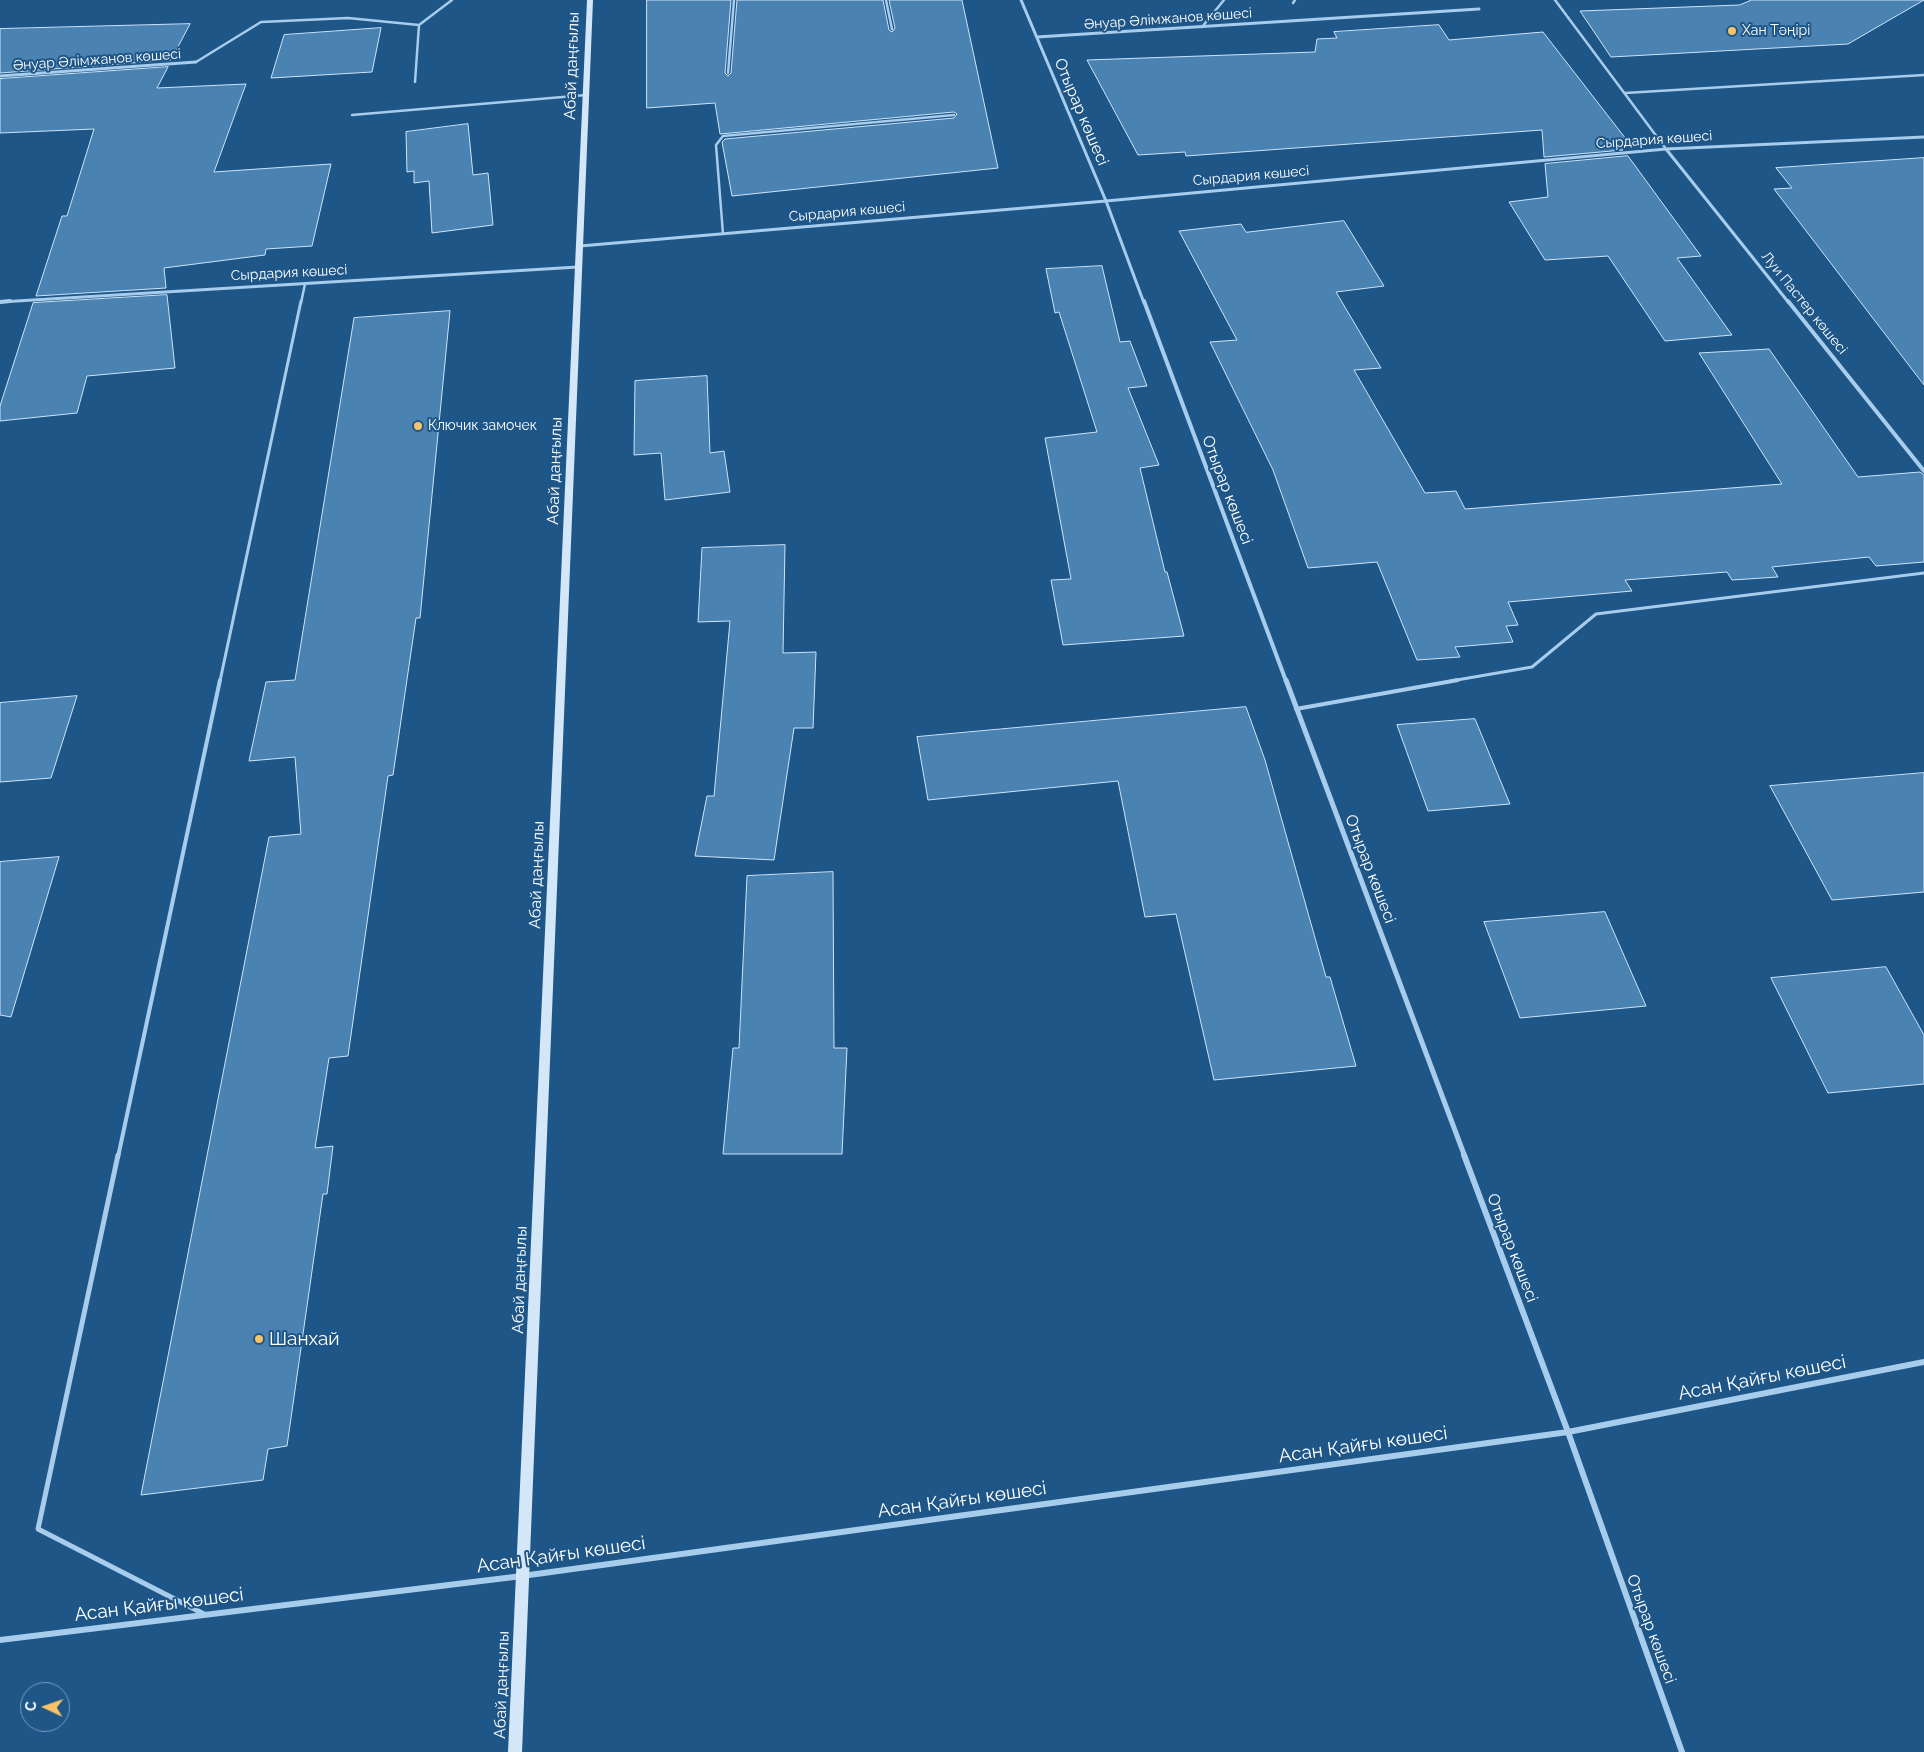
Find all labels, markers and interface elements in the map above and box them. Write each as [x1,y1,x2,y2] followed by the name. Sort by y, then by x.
[1083,5,1253,33] street label: Әнуар Әлімжанов көшесі
[561,12,583,120] street label: Абай даңғылы
[1742,23,1810,39] place label: Хан Тәңірі
[1726,25,1738,37] marker: Хан Тәңірі
[12,46,182,74] street label: Әнуар Әлімжанов көшесі
[1050,55,1112,169] street label: Отырар көшесі
[1595,128,1713,152] street label: Сырдария көшесі
[1192,163,1310,189] street label: Сырдария көшесі
[788,199,906,225] street label: Сырдария көшесі
[1757,248,1851,358] street label: Луи Пастер көшесі
[230,262,348,284] street label: Сырдария көшесі
[544,417,566,525] street label: Абай даңғылы
[428,418,537,434] place label: Ключик замочек
[412,420,424,432] marker: Ключик замочек
[1197,433,1257,547] street label: Отырар көшесі
[1340,812,1400,926] street label: Отырар көшесі
[526,821,548,929] street label: Абай даңғылы
[1482,1191,1542,1305] street label: Отырар көшесі
[509,1226,531,1334] street label: Абай даңғылы
[269,1328,340,1350] place label: Шанхай
[253,1333,265,1345] marker: Шанхай
[1676,1351,1848,1405] street label: Асан Қайғы көшесі
[1277,1422,1449,1468] street label: Асан Қайғы көшесі
[876,1477,1048,1523] street label: Асан Қайғы көшесі
[475,1532,647,1578] street label: Асан Қайғы көшесі
[1622,1572,1680,1686] street label: Отырар көшесі
[73,1583,245,1627] street label: Асан Қайғы көшесі
[491,1631,513,1739] street label: Абай даңғылы
[20,1682,70,1732] north arrow
[23,1701,39,1711] text: С

